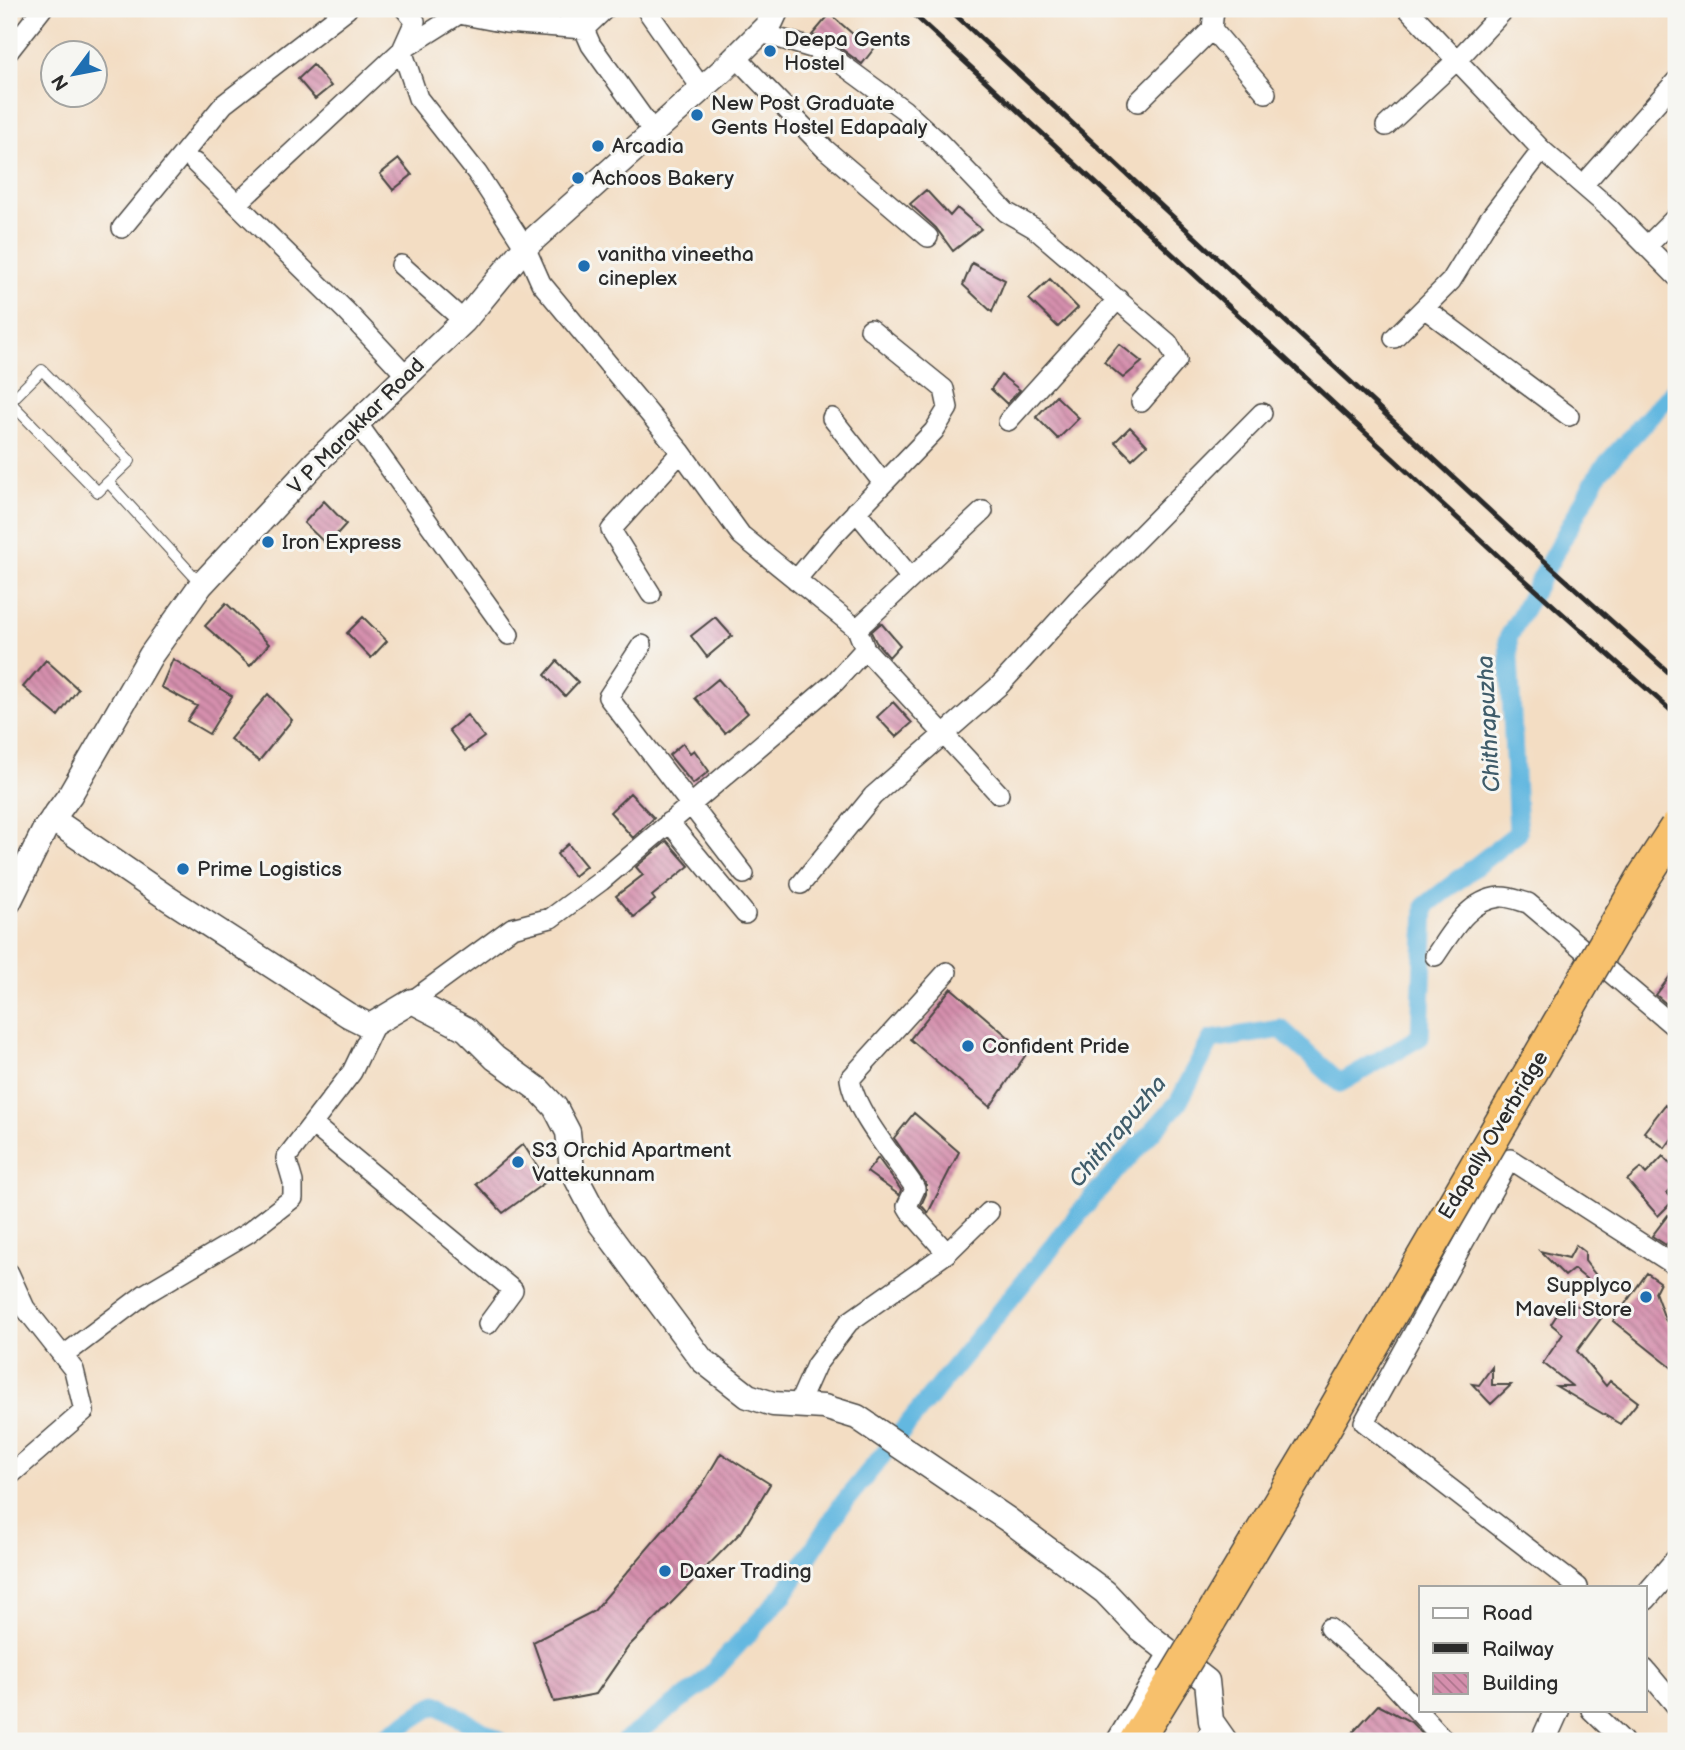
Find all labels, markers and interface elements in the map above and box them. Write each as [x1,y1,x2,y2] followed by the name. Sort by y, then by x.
[784,27,910,76] place label: Deepa Gents Hostel
[38,38,108,108] north arrow
[762,43,778,59] marker: Deepa Gents Hostel
[47,70,74,94] text: N
[711,91,928,140] place label: New Post Graduate Gents Hostel Edapaaly
[689,107,705,123] marker: New Post Graduate Gents Hostel Edapaaly
[612,134,684,159] place label: Arcadia
[590,138,606,154] marker: Arcadia
[592,166,734,191] place label: Achoos Bakery
[570,170,586,186] marker: Achoos Bakery
[597,242,754,291] place label: vanitha vineetha cineplex
[576,258,592,274] marker: vanitha vineetha cineplex
[283,353,430,500] street label: V P Marakkar Road
[282,530,401,555] place label: Iron Express
[260,534,276,550] marker: Iron Express
[1471,655,1507,793] water label: Chithrapuzha
[197,857,342,882] place label: Prime Logistics
[175,861,191,877] marker: Prime Logistics
[982,1034,1130,1059] place label: Confident Pride
[960,1038,976,1054] marker: Confident Pride
[1433,1047,1554,1224] street label: Edapally Overbridge
[1063,1070,1173,1193] water label: Chithrapuzha
[532,1138,732,1187] place label: S3 Orchid Apartment Vattekunnam
[510,1154,526,1170] marker: S3 Orchid Apartment Vattekunnam
[1515,1273,1632,1322] place label: Supplyco Maveli Store
[1638,1289,1654,1305] marker: Supplyco Maveli Store
[679,1559,812,1584] place label: Daxer Trading
[657,1563,673,1579] marker: Daxer Trading
[1419,1586,1646,1712] legend
[1482,1601,1533,1626] text: Road
[1482,1637,1554,1662] text: Railway
[1482,1671,1558,1696] text: Building

